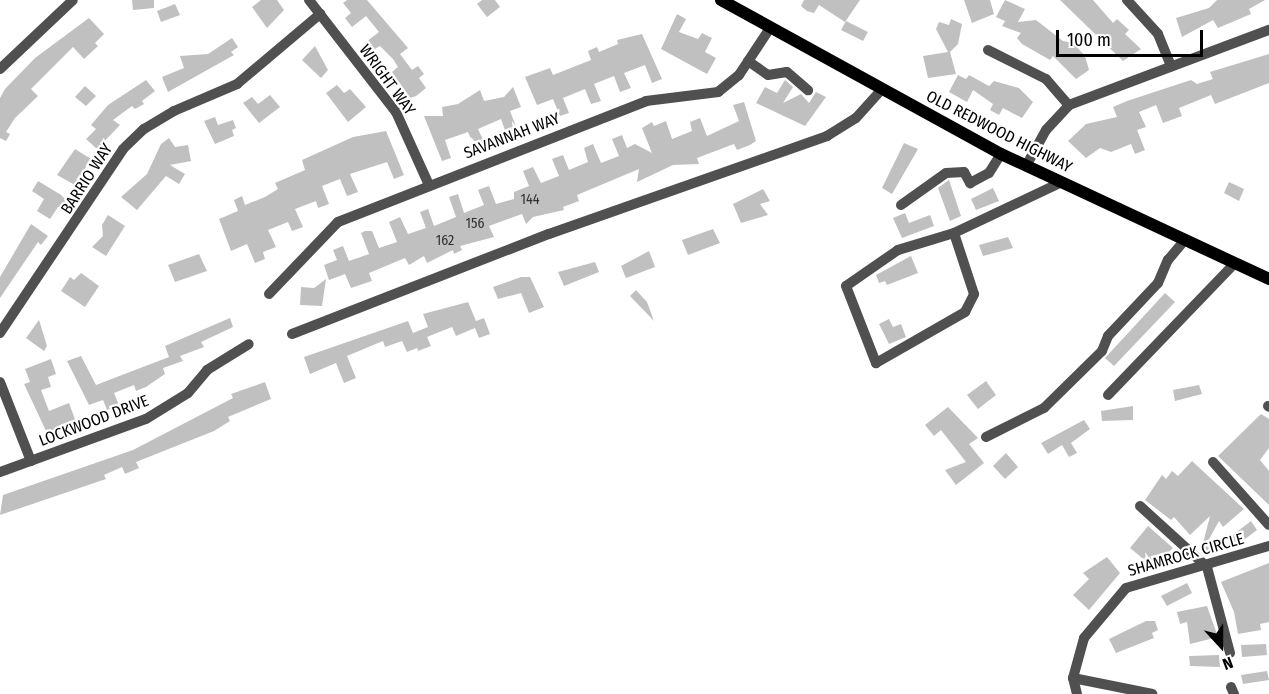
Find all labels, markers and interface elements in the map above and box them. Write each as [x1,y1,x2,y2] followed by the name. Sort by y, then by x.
[1059,18,1206,56] scale bar
[1067,29,1111,51] text: 100 m
[355,41,419,119] street label: WRIGHT WAY
[923,87,1075,177] street label: OLD REDWOOD HIGHWAY
[461,109,563,163] street label: SAVANNAH WAY
[57,140,117,218] street label: BARRIO WAY
[520,192,540,208] house number: 144
[466,216,484,232] house number: 156
[436,233,454,249] house number: 162
[36,391,152,451] street label: LOCKWOOD DRIVE
[1126,529,1246,581] street label: SHAMROCK CIRCLE
[1191,616,1251,676] north arrow
[1220,653,1236,674] text: N

